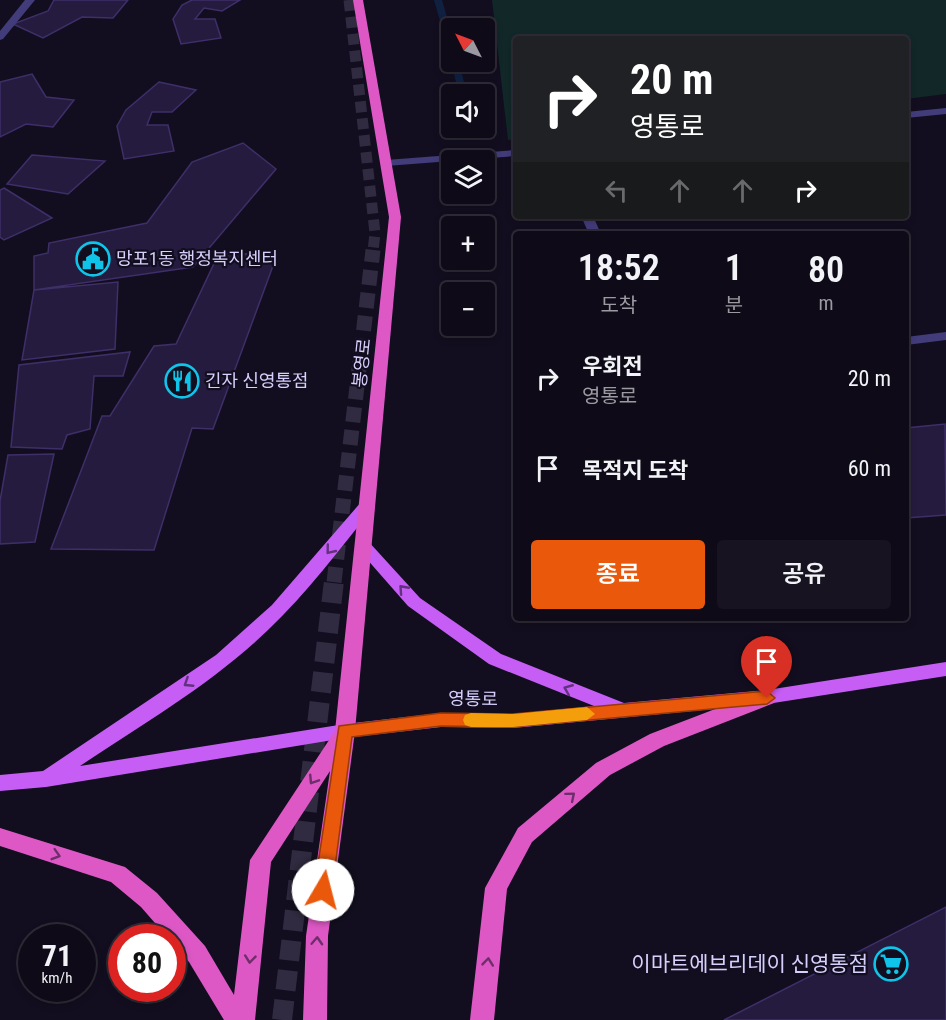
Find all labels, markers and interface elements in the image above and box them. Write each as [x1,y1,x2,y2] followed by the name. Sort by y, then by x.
[441,18,495,72] north arrow
[441,18,495,336] map controls
[630,55,713,104] text: 20 m
[531,60,609,138] icon: right
[441,84,495,138] button: sound
[630,111,705,143] text: 영통로
[441,150,495,204] button: layers
[600,174,633,207] icon: left
[663,174,696,207] icon: ahead
[726,174,759,207] icon: ahead
[789,174,822,207] icon: right
[441,216,495,270] button: +
[75,241,111,277] public building icon: 망포1동 행정복지센터
[578,247,660,289] text: 18:52
[725,247,743,289] text: 1
[116,248,278,269] place label: 망포1동 행정복지센터
[808,249,844,291] text: 80
[441,282,495,336] button: −
[819,291,834,315] text: m
[600,293,637,317] text: 도착
[725,293,743,317] text: 분
[348,337,375,389] street label: 봉영로
[582,354,643,379] text: 우회전
[531,362,564,395] icon: right
[164,363,200,399] restaurant icon: 긴자 신영통점
[848,366,891,391] text: 20 m
[205,370,309,391] place label: 긴자 신영통점
[582,384,637,408] text: 영통로
[531,452,564,485] icon: arrive
[848,456,891,481] text: 60 m
[582,458,688,483] text: 목적지 도착
[531,540,705,609] button: 종료
[717,540,891,609] button: 공유
[326,543,337,554] one-way arrow
[399,585,410,596] one-way arrow
[741,636,792,698] pin
[750,645,783,678] icon: arrive
[184,676,195,687] one-way arrow
[564,684,575,696] one-way arrow
[448,688,498,709] street label: 영통로
[309,773,320,784] one-way arrow
[564,792,575,803] one-way arrow
[50,847,61,860] one-way arrow
[291,858,355,922] position arrow
[108,924,186,1002] speed limit sign: 80
[310,936,323,945] one-way arrow
[42,938,72,973] text: 71
[873,946,909,982] supermarket icon: 이마트에브리데이 신영통점
[631,952,868,976] place label: 이마트에브리데이 신영통점
[244,954,257,964] one-way arrow
[481,957,494,966] one-way arrow
[42,969,72,987] text: km/h

